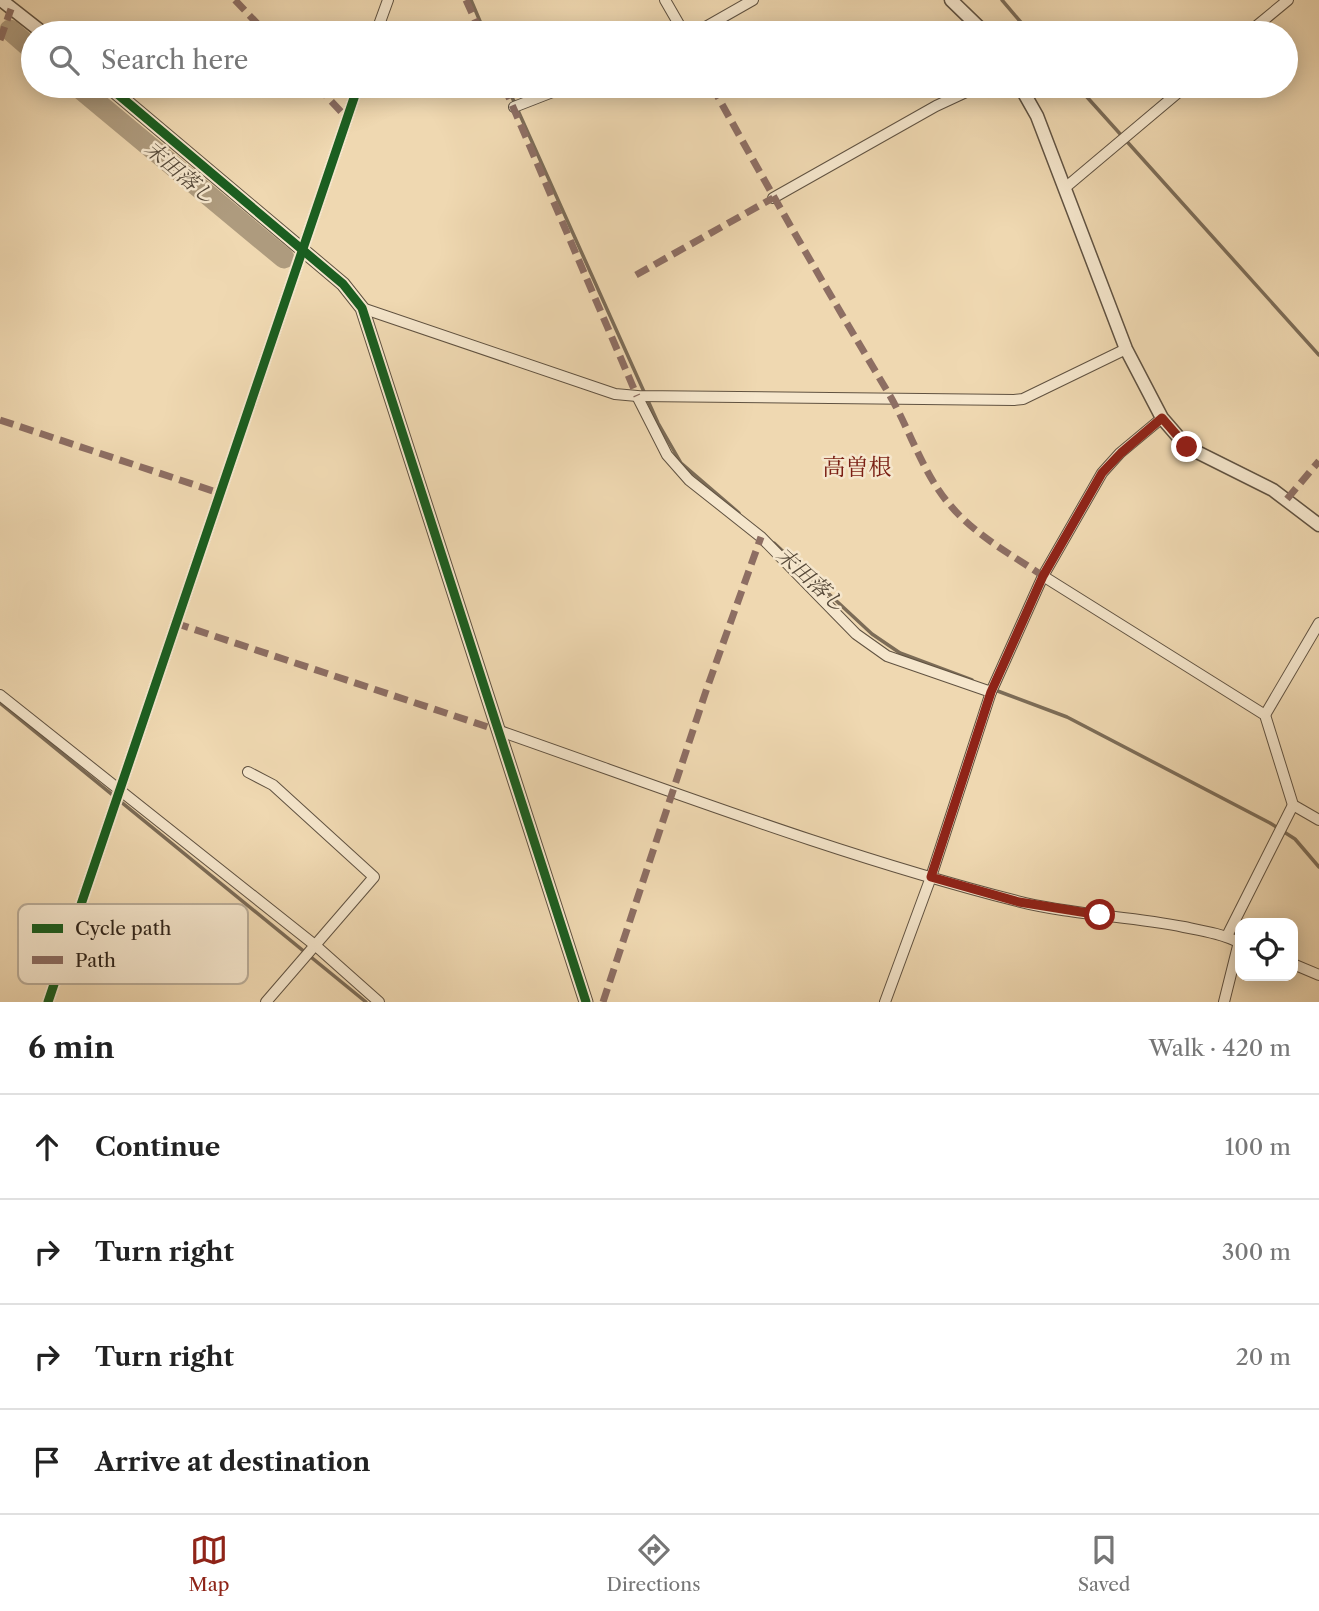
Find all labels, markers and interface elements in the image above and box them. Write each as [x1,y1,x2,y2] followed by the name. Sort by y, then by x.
[21,21,1298,98] search box
[45,41,83,79] icon: search
[101,44,248,76] text: Search here
[140,135,220,209] water label: 末田落し
[1171,431,1202,462] route end
[823,453,892,481] district label: 高曽根
[771,542,851,616] water label: 末田落し
[1084,899,1115,930] route start
[18,904,248,984] legend
[75,917,171,940] text: Cycle path
[1235,918,1298,981] map controls
[1235,918,1298,981] button: locate
[75,949,116,972] text: Path
[28,1029,115,1066] text: 6 min
[1149,1034,1291,1062] text: Walk · 420 m
[28,1128,66,1166] icon: ahead
[95,1131,220,1163] text: Continue
[1225,1133,1291,1161] text: 100 m
[28,1233,66,1271] icon: right
[95,1236,234,1268] text: Turn right
[1222,1238,1291,1266] text: 300 m
[28,1338,66,1376] icon: right
[95,1341,234,1373] text: Turn right
[1236,1343,1291,1371] text: 20 m
[28,1443,66,1481] icon: arrive
[95,1446,370,1478] text: Arrive at destination
[189,1531,229,1596] tab: Map
[607,1531,700,1596] tab: Directions
[1078,1531,1130,1596] tab: Saved

